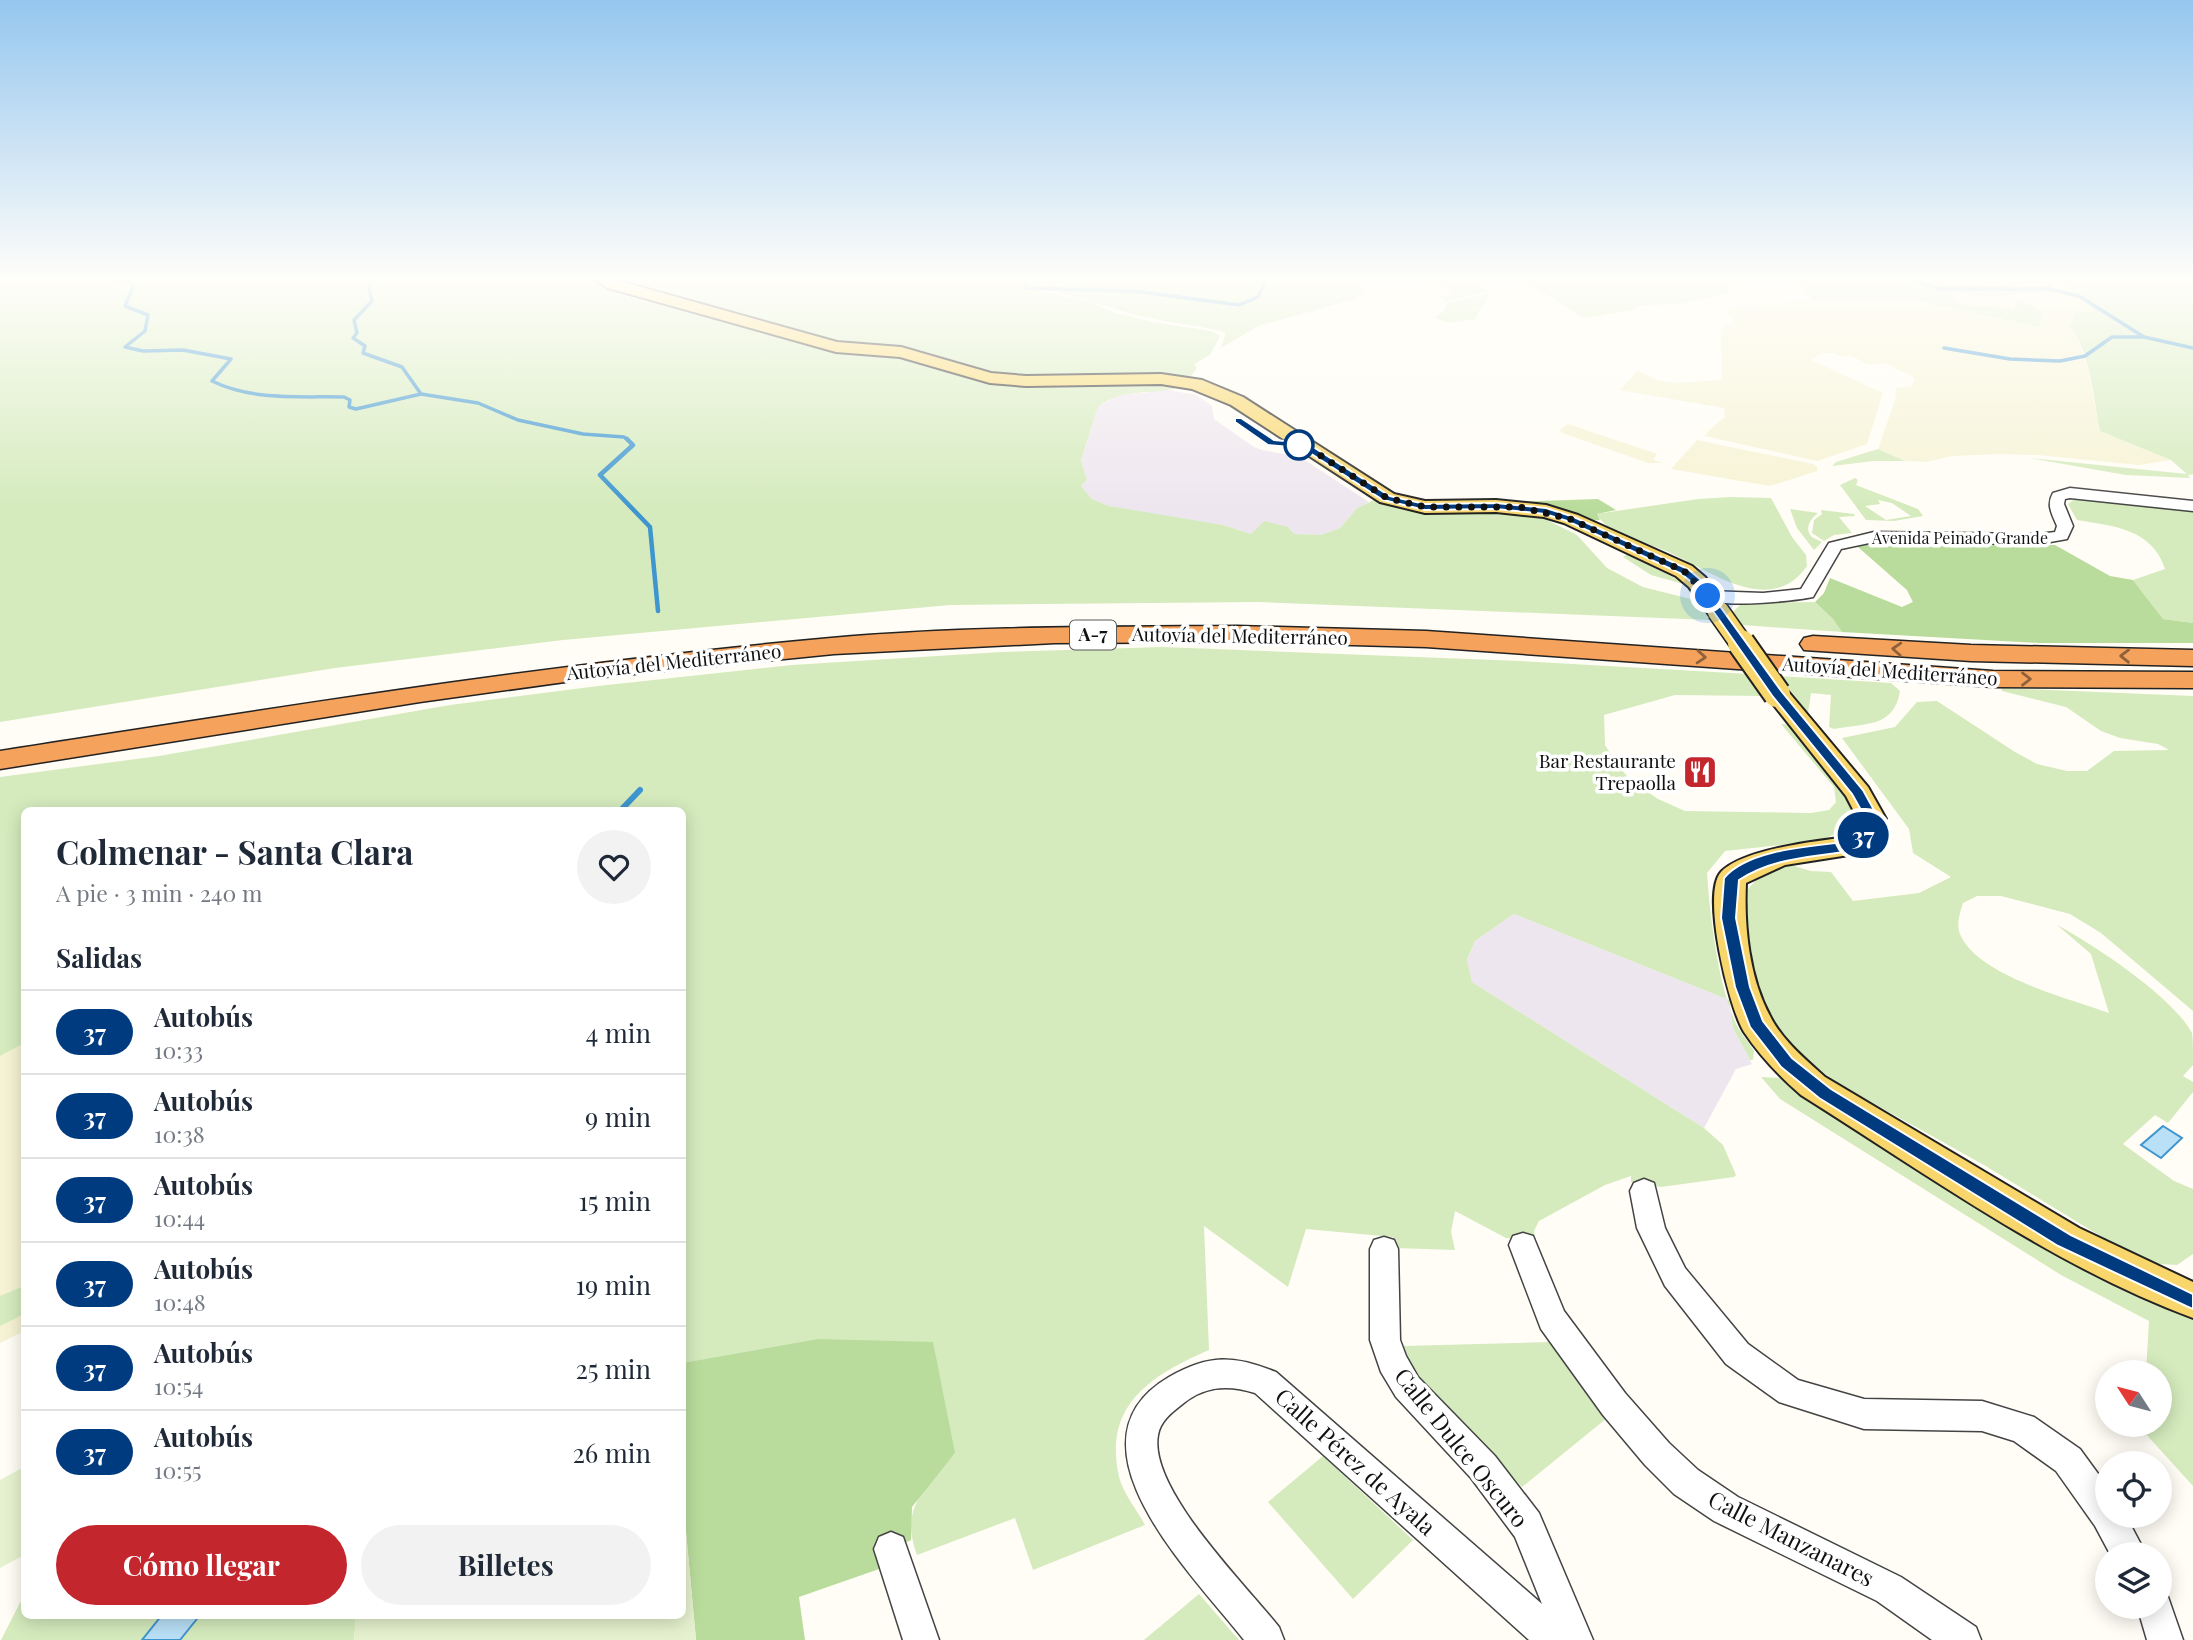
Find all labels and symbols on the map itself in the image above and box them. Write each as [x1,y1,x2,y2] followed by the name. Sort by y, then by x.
[1284,430,1314,460] unlabelled marker
[1871,527,2048,548] street label: Avenida Peinado Grande
[1690,578,1725,613] your location
[1070,620,1116,650] road number: A-7
[1131,620,1348,650] street label: Autovía del Mediterráneo
[564,637,782,685] street label: Autovía del Mediterráneo
[1892,642,1903,657] one-way arrow
[1696,649,1707,664] one-way arrow
[1781,649,1999,690] street label: Autovía del Mediterráneo
[2119,649,2130,664] one-way arrow
[2021,671,2031,687] one-way arrow
[1539,747,1677,795] place label: Bar Restaurante Trepaolla
[1681,753,1719,791] restaurant icon: Bar Restaurante Trepaolla
[1832,812,1895,858] line badge: 37
[2095,1360,2172,1437] north arrow
[1388,1361,1536,1533] street label: Calle Dulce Oscuro
[1269,1380,1443,1542] street label: Calle Pérez de Ayala
[1704,1483,1880,1593] street label: Calle Manzanares

